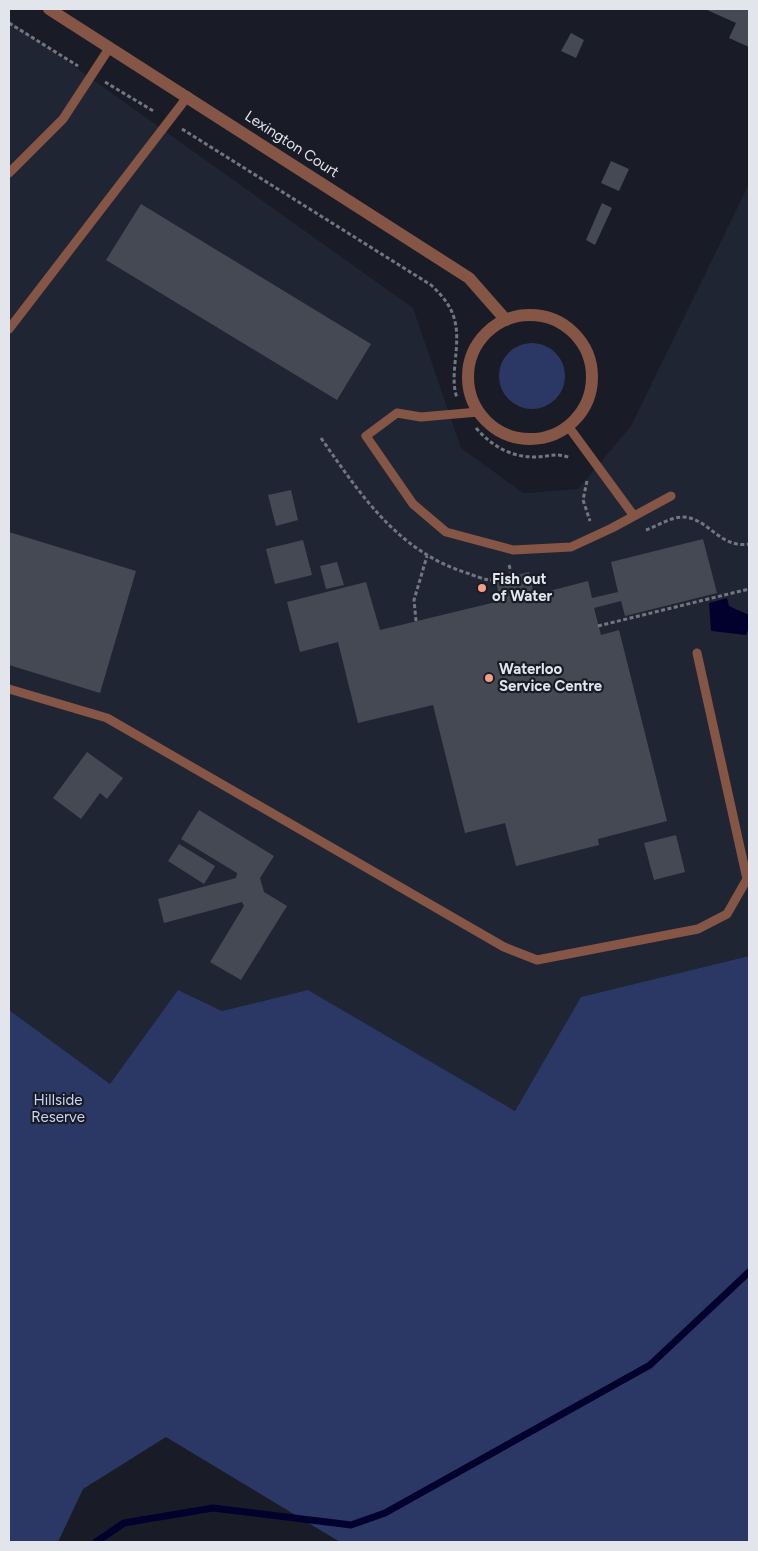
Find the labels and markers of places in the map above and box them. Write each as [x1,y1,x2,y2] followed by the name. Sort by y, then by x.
[492,570,553,605] place label: Fish out of Water
[476,582,488,594] marker: Fish out of Water
[499,660,603,695] place label: Waterloo Service Centre
[483,672,495,684] marker: Waterloo Service Centre

